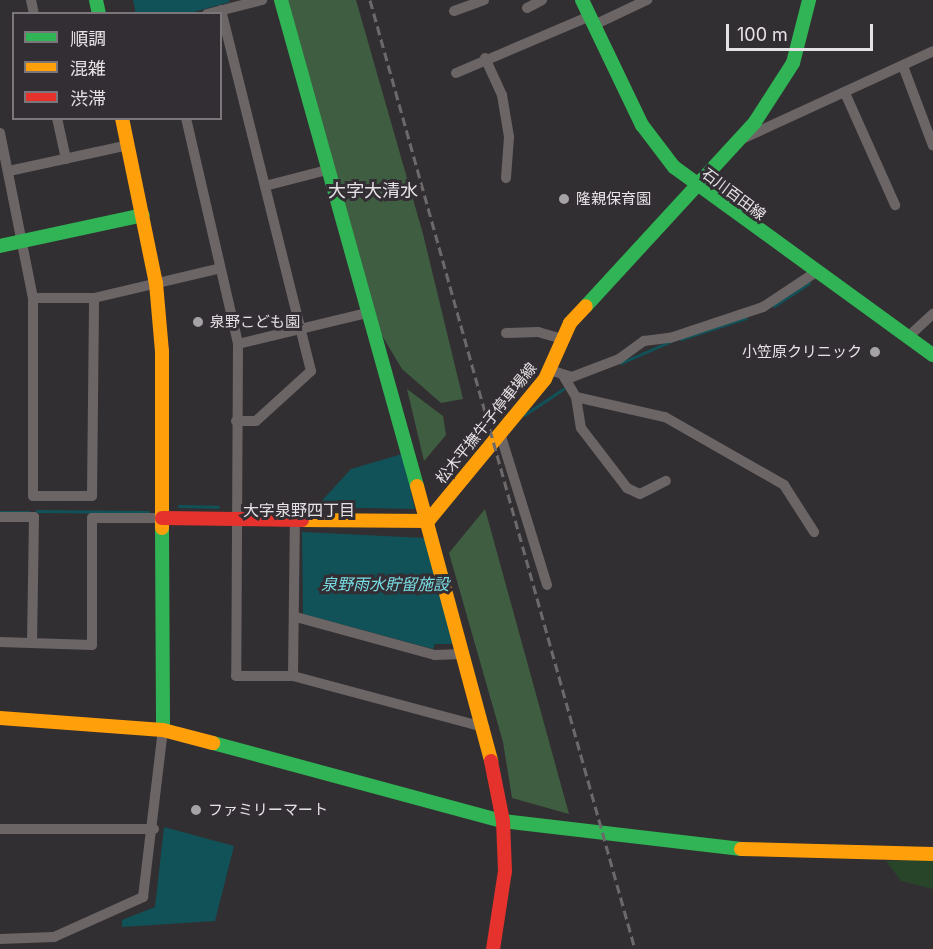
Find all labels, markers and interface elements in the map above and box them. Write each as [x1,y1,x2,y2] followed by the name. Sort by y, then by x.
[12,12,222,120] legend
[729,12,876,50] scale bar
[737,24,788,45] text: 100 m
[70,28,106,49] text: 順調
[70,58,106,79] text: 混雑
[70,88,106,109] text: 渋滞
[699,164,769,224] street label: 石川百田線
[328,180,418,202] district label: 大字大清水
[576,190,651,208] place label: 隆親保育園
[557,192,571,206] marker: 隆親保育園
[210,313,300,331] place label: 泉野こども園
[191,315,205,329] marker: 泉野こども園
[742,343,862,361] place label: 小笠原クリニック
[866,343,884,361] marker: 小笠原クリニック
[432,359,540,487] street label: 松木平撫牛子停車場線
[243,500,355,520] district label: 大字泉野四丁目
[321,574,449,594] water label: 泉野雨水貯留施設
[208,801,328,819] place label: ファミリーマート
[189,803,203,817] marker: ファミリーマート

